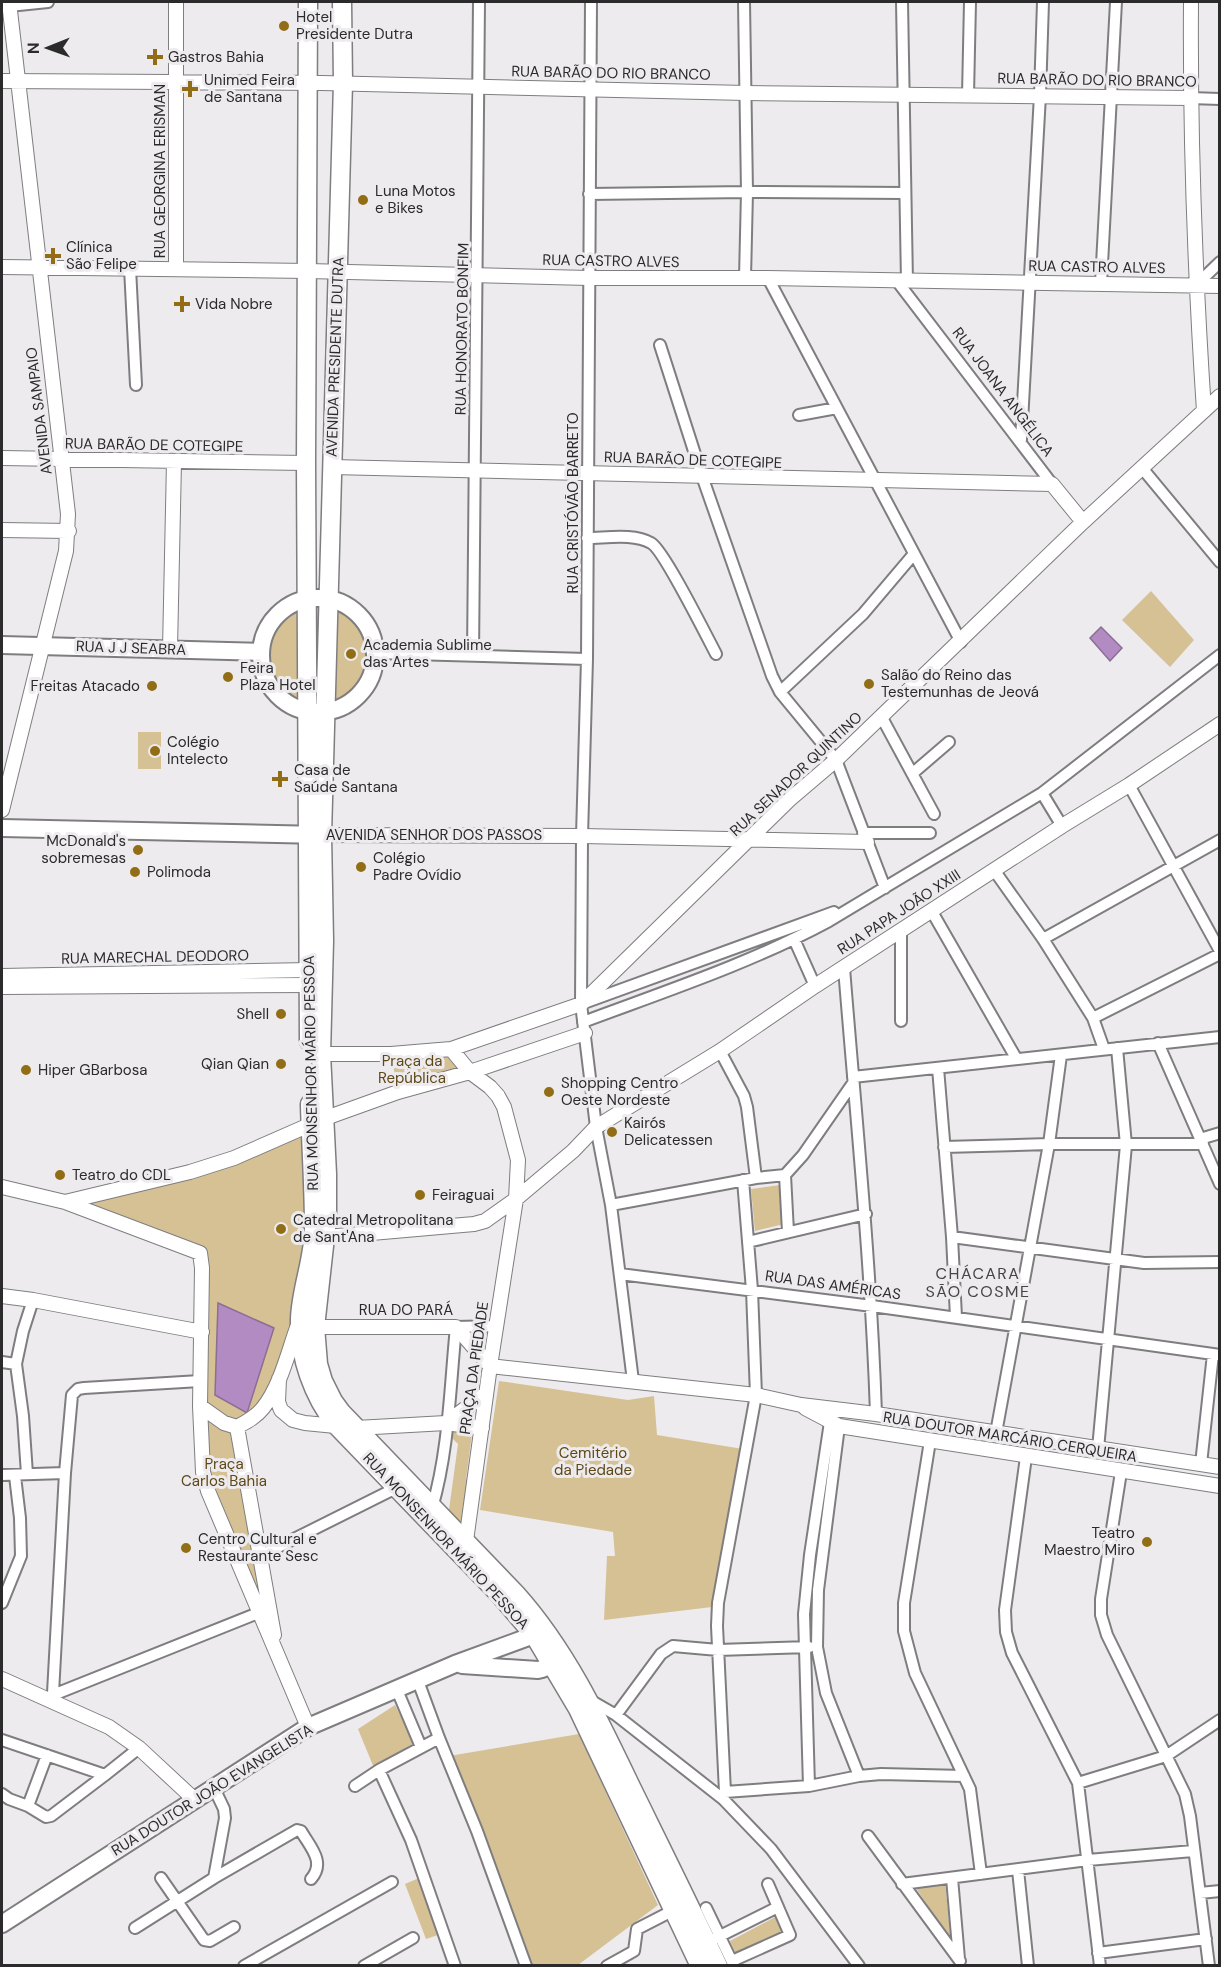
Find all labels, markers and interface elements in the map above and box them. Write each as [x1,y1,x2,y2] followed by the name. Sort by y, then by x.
[296,7,413,44] place label: Hotel Presidente Dutra
[18,18,78,78] north arrow
[277,19,291,33] marker: Hotel Presidente Dutra
[23,42,44,54] text: N
[168,47,264,67] place label: Gastros Bahia
[146,48,164,66] marker: Gastros Bahia
[511,61,711,85] street label: RUA BARÃO DO RIO BRANCO
[997,68,1197,92] street label: RUA BARÃO DO RIO BRANCO
[204,70,295,107] place label: Unimed Feira de Santana
[181,80,199,98] marker: Unimed Feira de Santana
[150,84,170,258] street label: RUA GEORGINA ERISMAN
[375,181,456,218] place label: Luna Motos e Bikes
[356,193,370,207] marker: Luna Motos e Bikes
[66,237,137,274] place label: Clínica São Felipe
[450,243,474,415] street label: RUA HONORATO BONFIM
[44,247,62,265] marker: Clínica São Felipe
[542,250,680,272] street label: RUA CASTRO ALVES
[1028,256,1166,278] street label: RUA CASTRO ALVES
[322,257,348,457] street label: AVENIDA PRESIDENTE DUTRA
[195,294,273,314] place label: Vida Nobre
[173,295,191,313] marker: Vida Nobre
[948,323,1058,461] street label: RUA JOANA ANGÉLICA
[21,346,57,476] street label: AVENIDA SAMPAIO
[563,412,583,594] street label: RUA CRISTÓVÃO BARRETO
[65,433,243,457] street label: RUA BARÃO DE COTEGIPE
[603,447,783,473] street label: RUA BARÃO DE COTEGIPE
[363,635,492,672] place label: Academia Sublime das Artes
[76,636,187,660] street label: RUA J J SEABRA
[344,647,358,661] marker: Academia Sublime das Artes
[240,658,316,695] place label: Feira Plaza Hotel
[881,665,1039,702] place label: Salão do Reino das Testemunhas de Jeová
[221,670,235,684] marker: Feira Plaza Hotel
[31,676,140,696] place label: Freitas Atacado
[862,677,876,691] marker: Salão do Reino das Testemunhas de Jeová
[145,679,159,693] marker: Freitas Atacado
[726,707,866,841] street label: RUA SENADOR QUINTINO
[167,732,228,769] place label: Colégio Intelecto
[148,744,162,758] marker: Colégio Intelecto
[294,760,398,797] place label: Casa de Saúde Santana
[271,770,289,788] marker: Casa de Saúde Santana
[326,825,542,845] street label: AVENIDA SENHOR DOS PASSOS
[41,831,126,868] place label: McDonald's sobremesas
[131,843,145,857] marker: McDonald's sobremesas
[373,848,462,885] place label: Colégio Padre Ovídio
[354,860,368,874] marker: Colégio Padre Ovídio
[147,862,211,882] place label: Polimoda
[128,865,142,879] marker: Polimoda
[834,865,964,959] street label: RUA PAPA JOÃO XXIII
[61,945,249,969] street label: RUA MARECHAL DEODORO
[299,955,323,1191] street label: RUA MONSENHOR MÁRIO PESSOA
[236,1004,269,1024] place label: Shell
[274,1007,288,1021] marker: Shell
[378,1051,446,1088] park label: Praça da República
[201,1054,269,1074] place label: Qian Qian
[274,1057,288,1071] marker: Qian Qian
[38,1060,147,1080] place label: Hiper GBarbosa
[19,1063,33,1077] marker: Hiper GBarbosa
[561,1073,679,1110] place label: Shopping Centro Oeste Nordeste
[542,1085,556,1099] marker: Shopping Centro Oeste Nordeste
[624,1113,713,1150] place label: Kairós Delicatessen
[605,1125,619,1139] marker: Kairós Delicatessen
[72,1165,171,1185] place label: Teatro do CDL
[53,1168,67,1182] marker: Teatro do CDL
[432,1185,494,1205] place label: Feiraguai
[413,1188,427,1202] marker: Feiraguai
[293,1210,453,1247] place label: Catedral Metropolitana de Sant'Ana
[274,1222,288,1236] marker: Catedral Metropolitana de Sant'Ana
[925,1263,1031,1302] district label: CHÁCARA SÃO COSME
[764,1266,903,1304] street label: RUA DAS AMÉRICAS
[359,1300,453,1320] street label: RUA DO PARÁ
[455,1300,493,1436] street label: PRAÇA DA PIEDADE
[882,1407,1138,1467] street label: RUA DOUTOR MARCÁRIO CERQUEIRA
[554,1443,632,1480] park label: Cemitério da Piedade
[359,1448,533,1634] street label: RUA MONSENHOR MÁRIO PESSOA
[181,1454,267,1491] park label: Praça Carlos Bahia
[1044,1523,1135,1560] place label: Teatro Maestro Miro
[198,1529,319,1566] place label: Centro Cultural e Restaurante Sesc
[1140,1535,1154,1549] marker: Teatro Maestro Miro
[179,1541,193,1555] marker: Centro Cultural e Restaurante Sesc
[107,1720,317,1860] street label: RUA DOUTOR JOÃO EVANGELISTA

